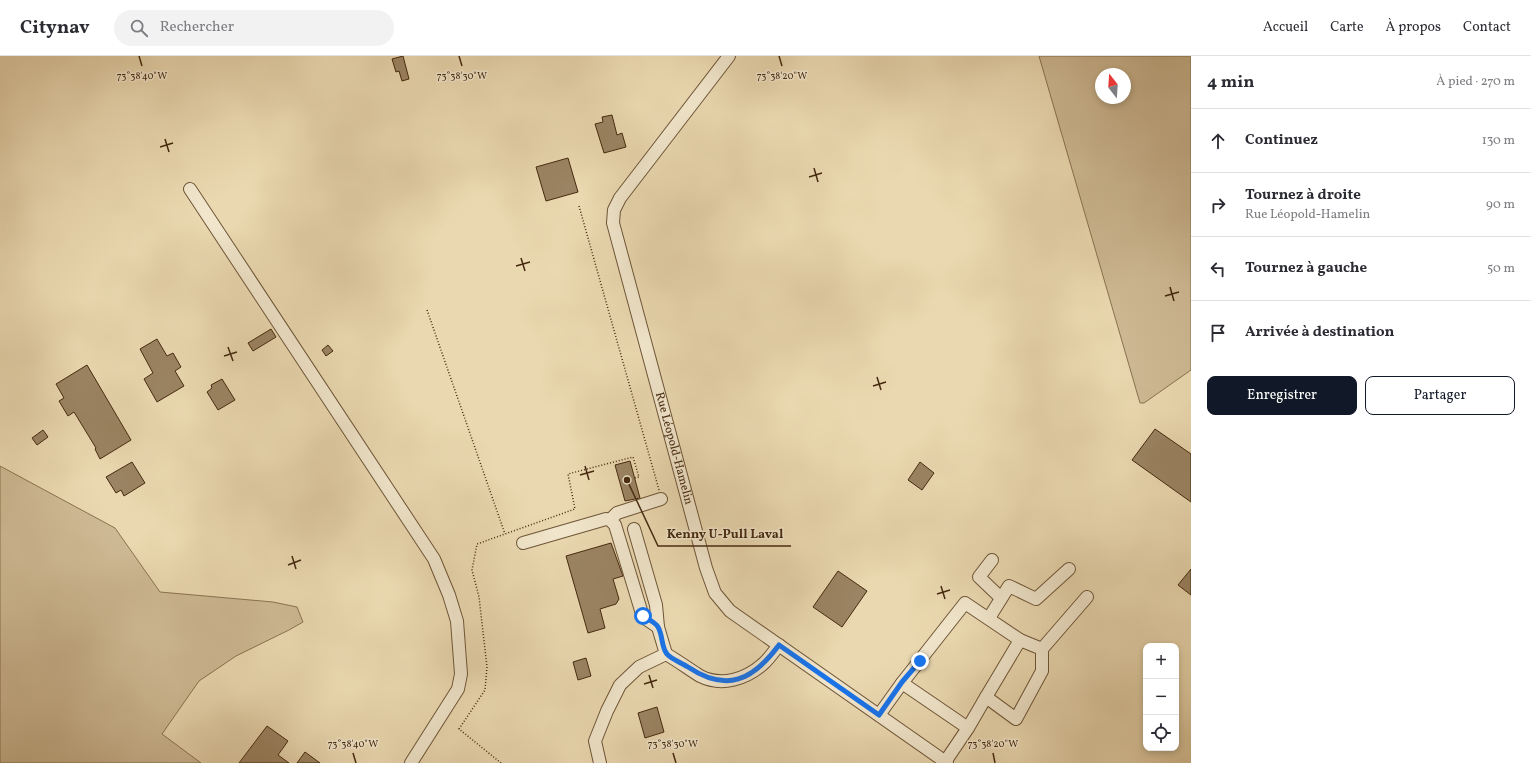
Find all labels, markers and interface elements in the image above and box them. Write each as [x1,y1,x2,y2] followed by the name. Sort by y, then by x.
[114,10,394,46] search box
[20,15,90,41] text: Citynav
[128,17,150,39] icon: search
[160,17,234,38] text: Rechercher
[1263,18,1308,37] text: Accueil
[1330,18,1364,37] text: Carte
[1386,18,1441,37] text: À propos
[1463,18,1511,37] text: Contact
[1095,68,1131,104] north arrow
[117,69,167,83] text: 73°38'40"W
[437,69,487,83] text: 73°38'30"W
[757,69,807,83] text: 73°38'20"W
[1207,71,1254,94] text: 4 min
[1436,73,1515,91] text: À pied · 270 m
[1207,130,1229,152] icon: ahead
[1245,130,1318,151] text: Continuez
[1482,132,1515,150] text: 130 m
[1245,185,1361,206] text: Tournez à droite
[1207,194,1229,216] icon: right
[1486,196,1515,214] text: 90 m
[1245,206,1370,224] text: Rue Léopold-Hamelin
[1207,258,1229,280] icon: left
[1245,258,1367,279] text: Tournez à gauche
[1487,260,1515,278] text: 50 m
[1207,322,1229,344] icon: arrive
[1245,322,1394,343] text: Arrivée à destination
[1207,376,1357,415] button: Enregistrer
[1365,376,1515,415] button: Partager
[651,390,697,507] street label: Rue Léopold-Hamelin
[658,521,791,546] callout: Kenny U-Pull Laval
[667,526,784,544] text: Kenny U-Pull Laval
[634,607,652,625] route start
[1143,643,1179,751] map controls
[1143,643,1179,679] button: +
[911,652,929,670] route end
[1143,679,1179,715] button: −
[1143,715,1179,751] button: locate
[328,737,378,751] text: 73°38'40"W
[648,737,698,751] text: 73°38'30"W
[968,737,1018,751] text: 73°38'20"W

